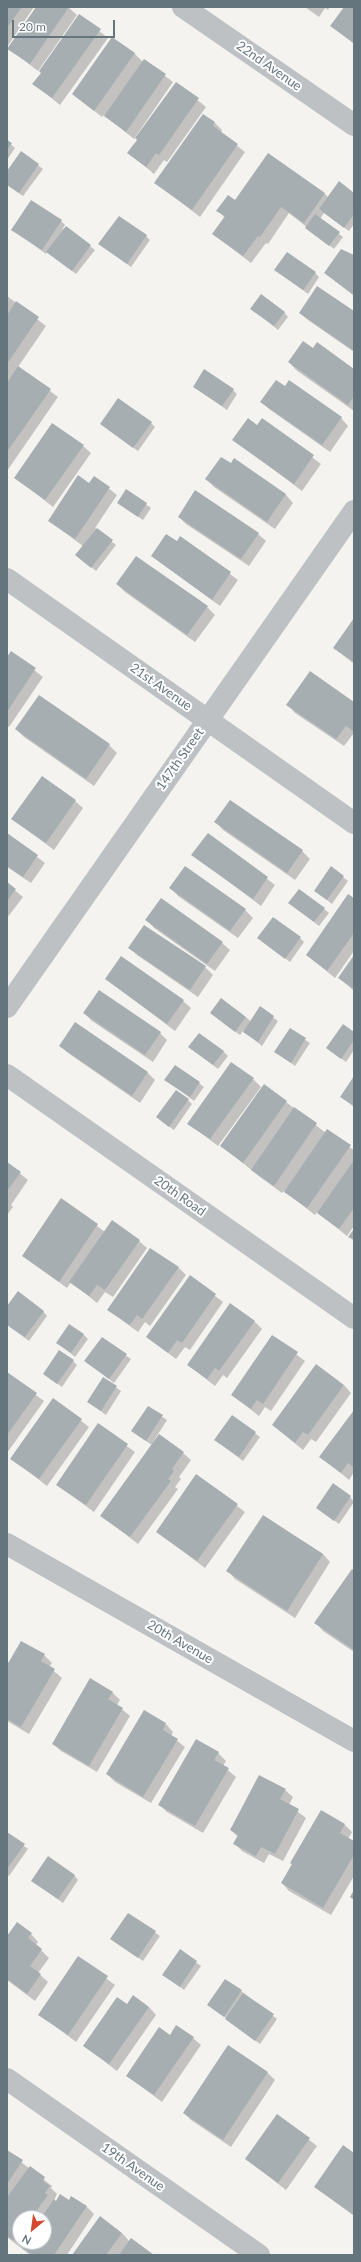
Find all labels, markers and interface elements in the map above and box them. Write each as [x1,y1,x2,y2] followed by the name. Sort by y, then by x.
[14,12,117,38] scale bar
[19,19,46,34] text: 20 m
[233,38,305,94] street label: 22nd Avenue
[127,660,195,714] street label: 21st Avenue
[153,725,207,793] street label: 147th Street
[151,1173,209,1219] street label: 20th Road
[144,1617,216,1667] street label: 20th Avenue
[98,2140,168,2194] street label: 19th Avenue
[12,2210,52,2250] north arrow
[20,2232,33,2248] text: N

